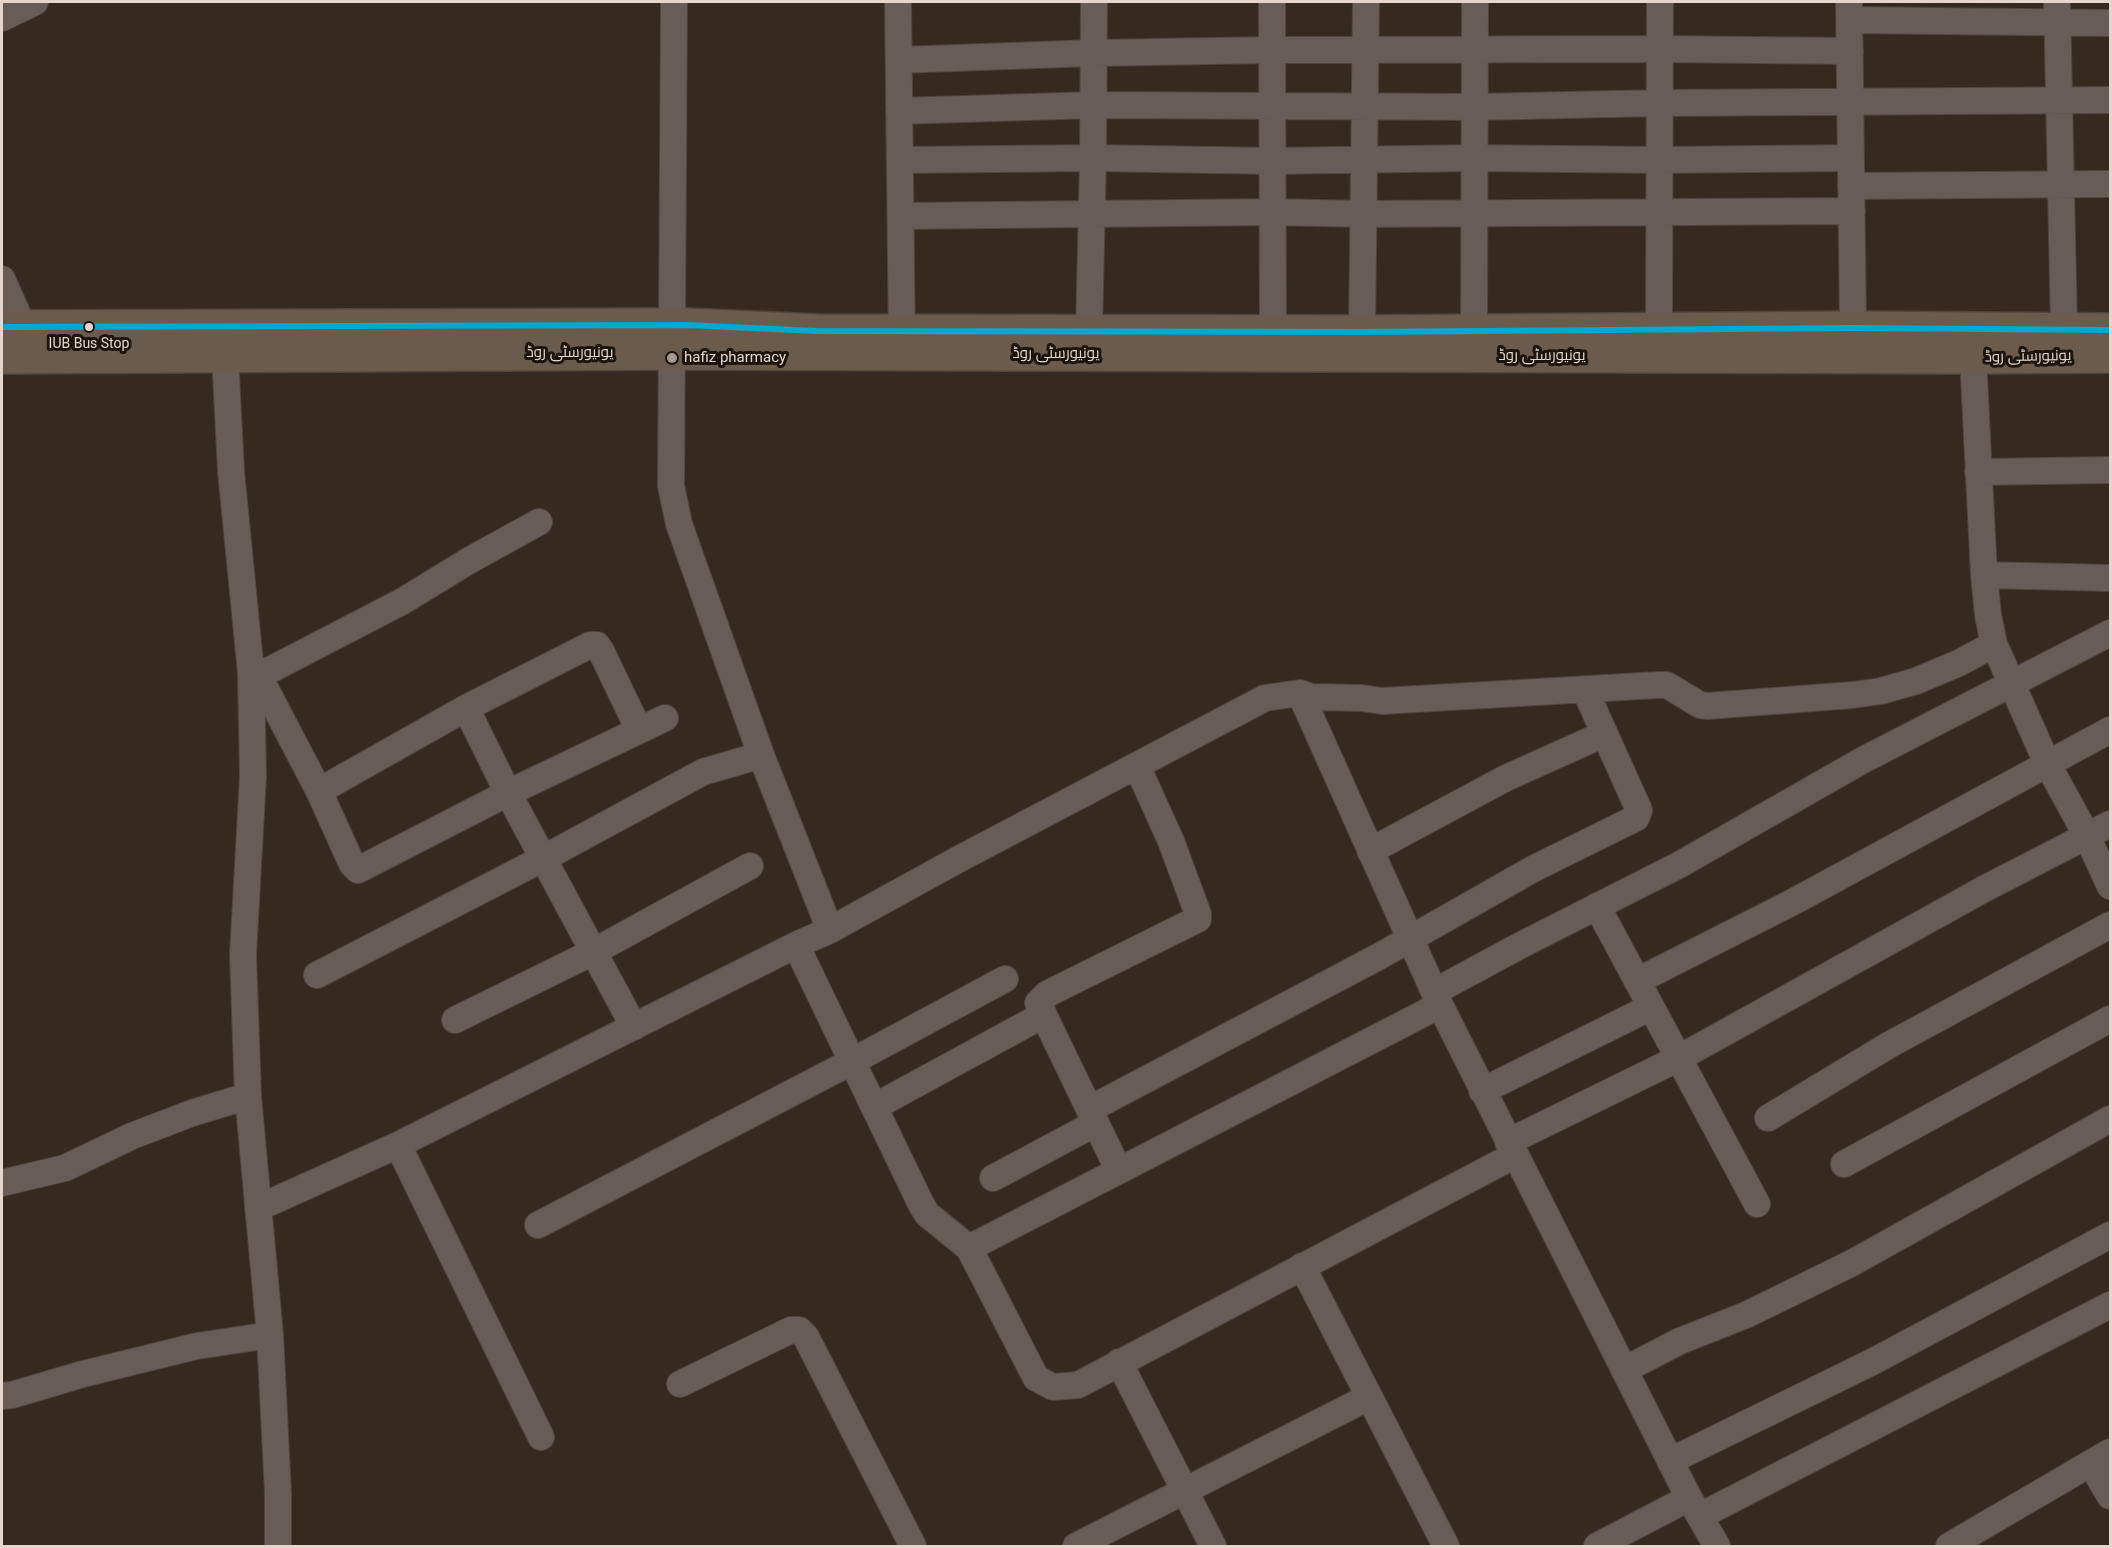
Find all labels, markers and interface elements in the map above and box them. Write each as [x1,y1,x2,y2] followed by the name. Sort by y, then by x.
[83,321,95,333] marker: IUB Bus Stop
[49,336,129,352] place label: IUB Bus Stop
[527,344,613,362] street label: یونیورسٹی روڈ
[1013,345,1099,363] street label: یونیورسٹی روڈ
[1499,347,1585,365] street label: یونیورسٹی روڈ
[1984,347,2072,367] street label: یونیورسٹی روڈ
[684,349,786,367] place label: hafiz pharmacy
[665,351,679,365] marker: hafiz pharmacy

